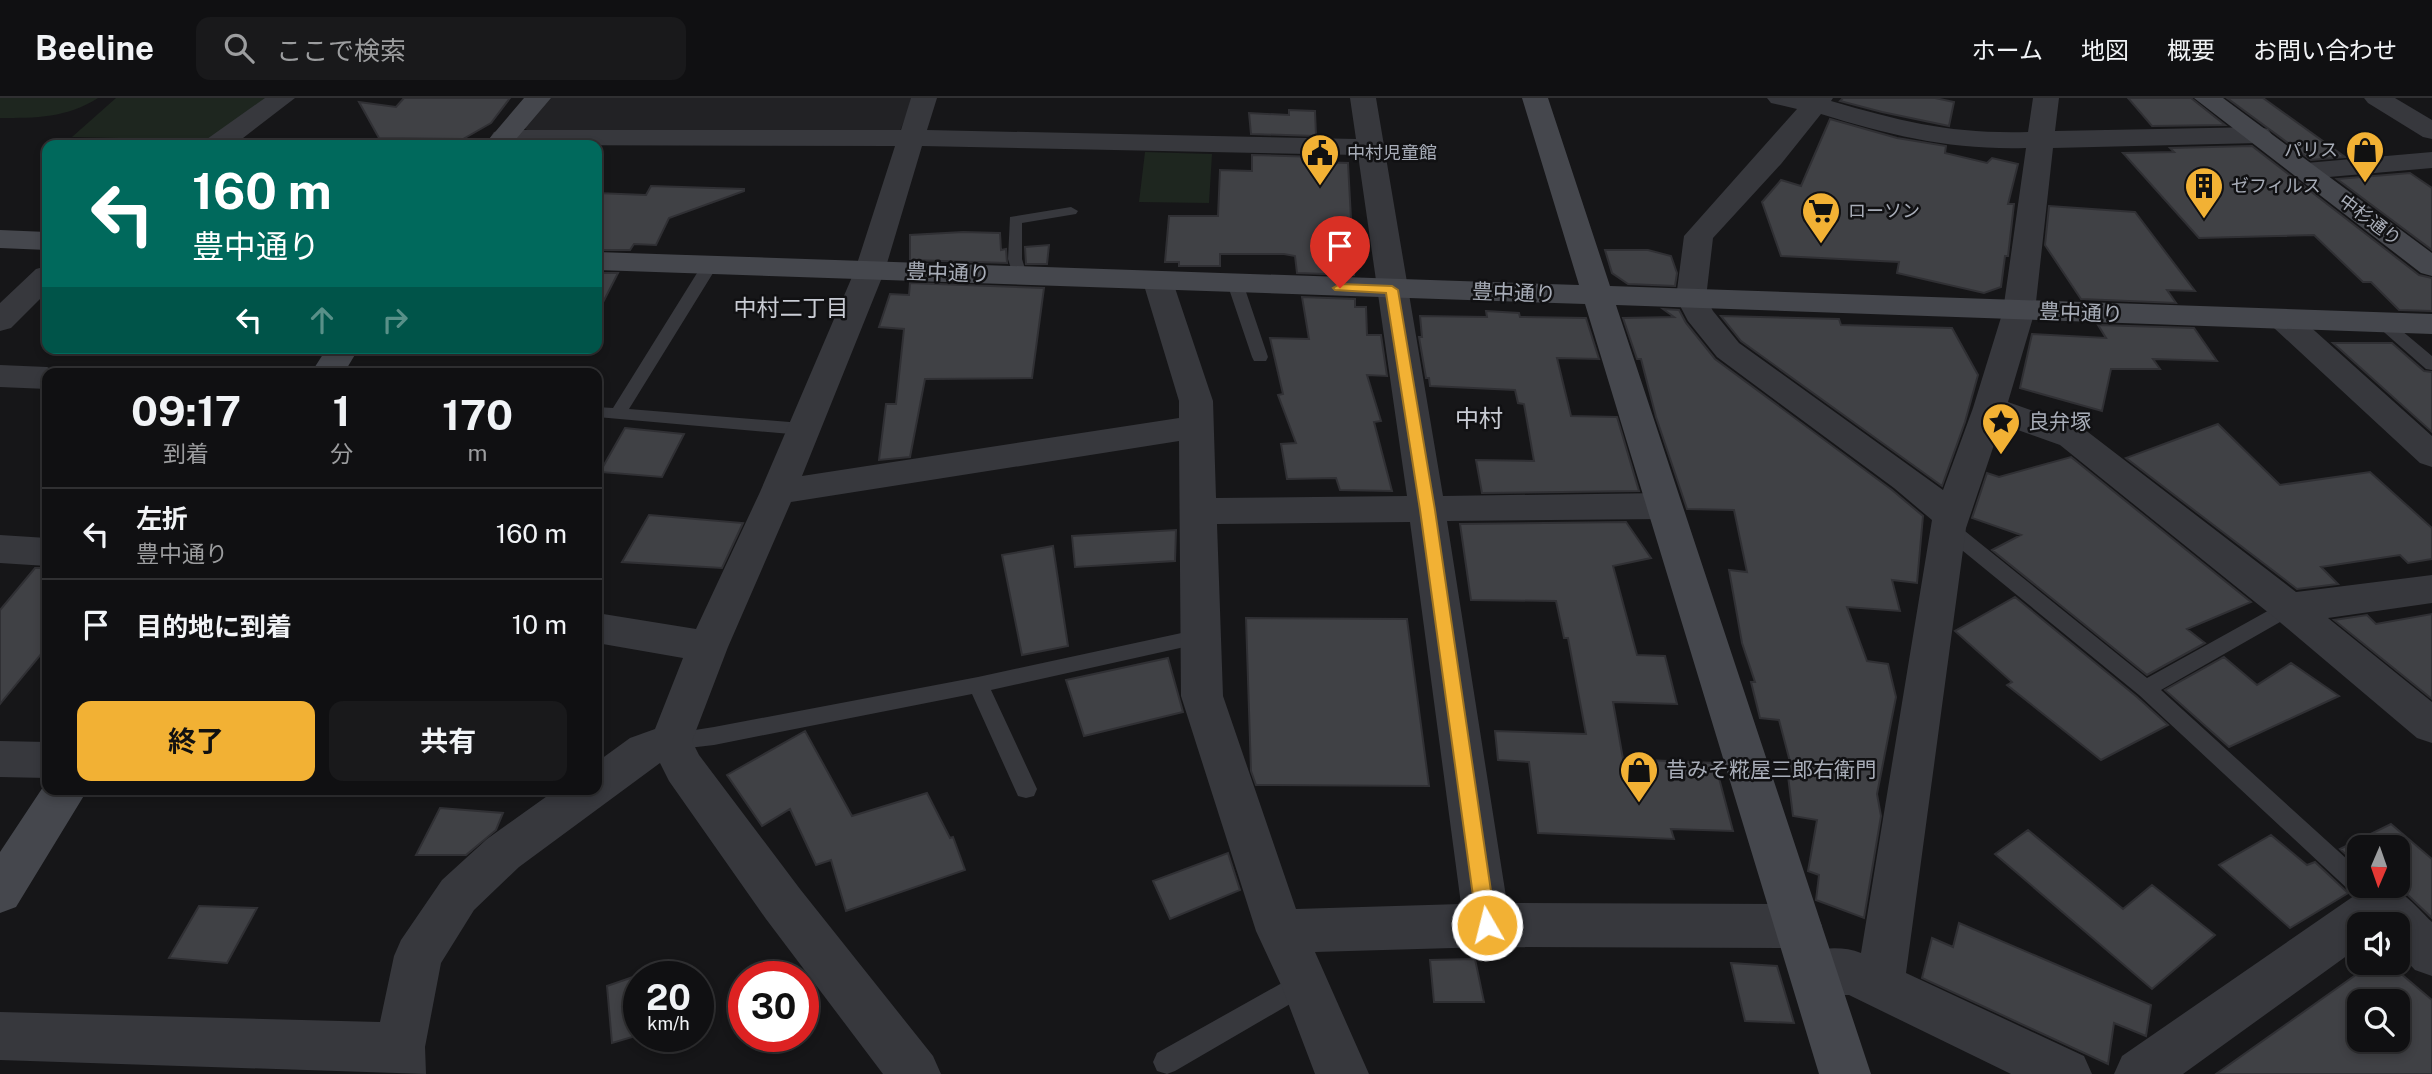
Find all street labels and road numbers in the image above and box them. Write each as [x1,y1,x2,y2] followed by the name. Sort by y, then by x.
[2335,190,2405,250] street label: 中杉通り
[906,259,990,286] street label: 豊中通り
[1472,279,1556,306] street label: 豊中通り
[2039,299,2123,326] street label: 豊中通り

